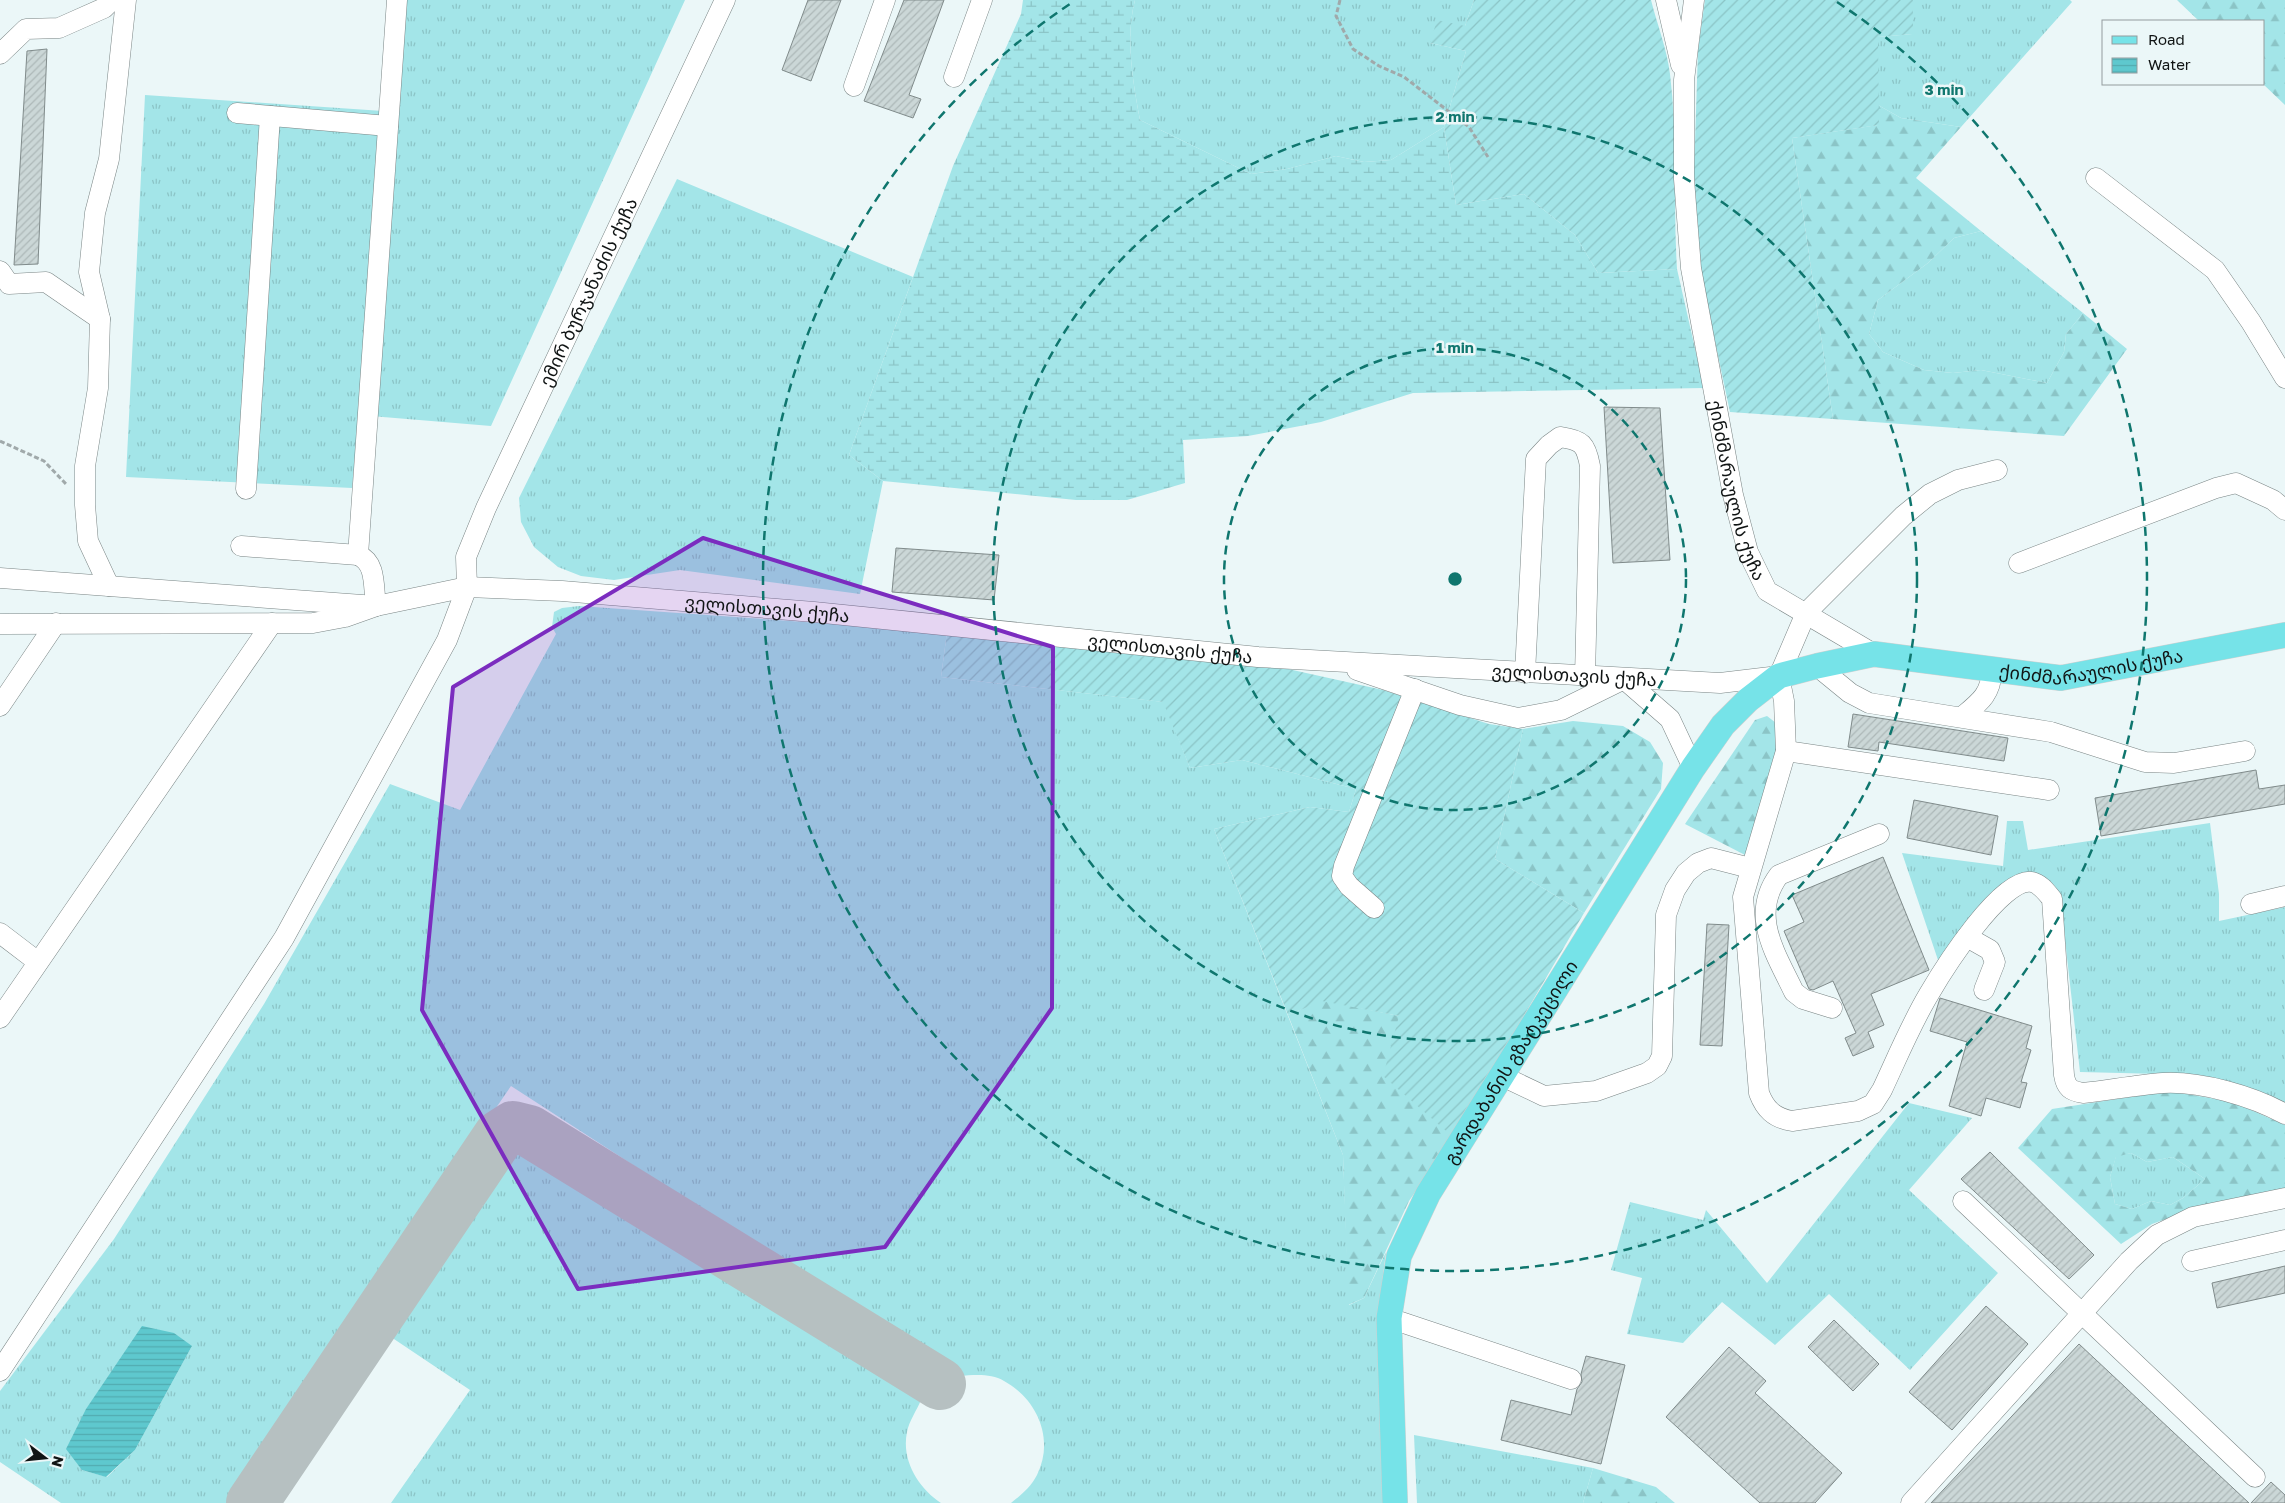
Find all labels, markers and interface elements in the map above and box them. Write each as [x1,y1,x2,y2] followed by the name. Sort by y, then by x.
[2102,20,2265,85] legend
[2148,30,2185,48] text: Road
[2148,55,2191,73] text: Water
[1924,80,1964,98] text: 3 min
[1435,107,1475,125] text: 2 min
[534,194,642,390] street label: ემირ ბურჯანაძის ქუჩა
[1436,338,1474,356] text: 1 min
[1704,398,1771,584] street label: ქინძმარაულის ქუჩა
[1446,570,1464,588] centre of rings
[684,590,851,627] street label: ველისთავის ქუჩა
[1087,629,1254,667] street label: ველისთავის ქუჩა
[1998,644,2185,689] street label: ქინძმარაულის ქუჩა
[1491,659,1657,690] street label: ველისთავის ქუჩა
[1439,956,1582,1168] street label: გარდაბანის გზატკეცილი
[20,1433,70,1483] north arrow
[48,1454,68,1469] text: N

